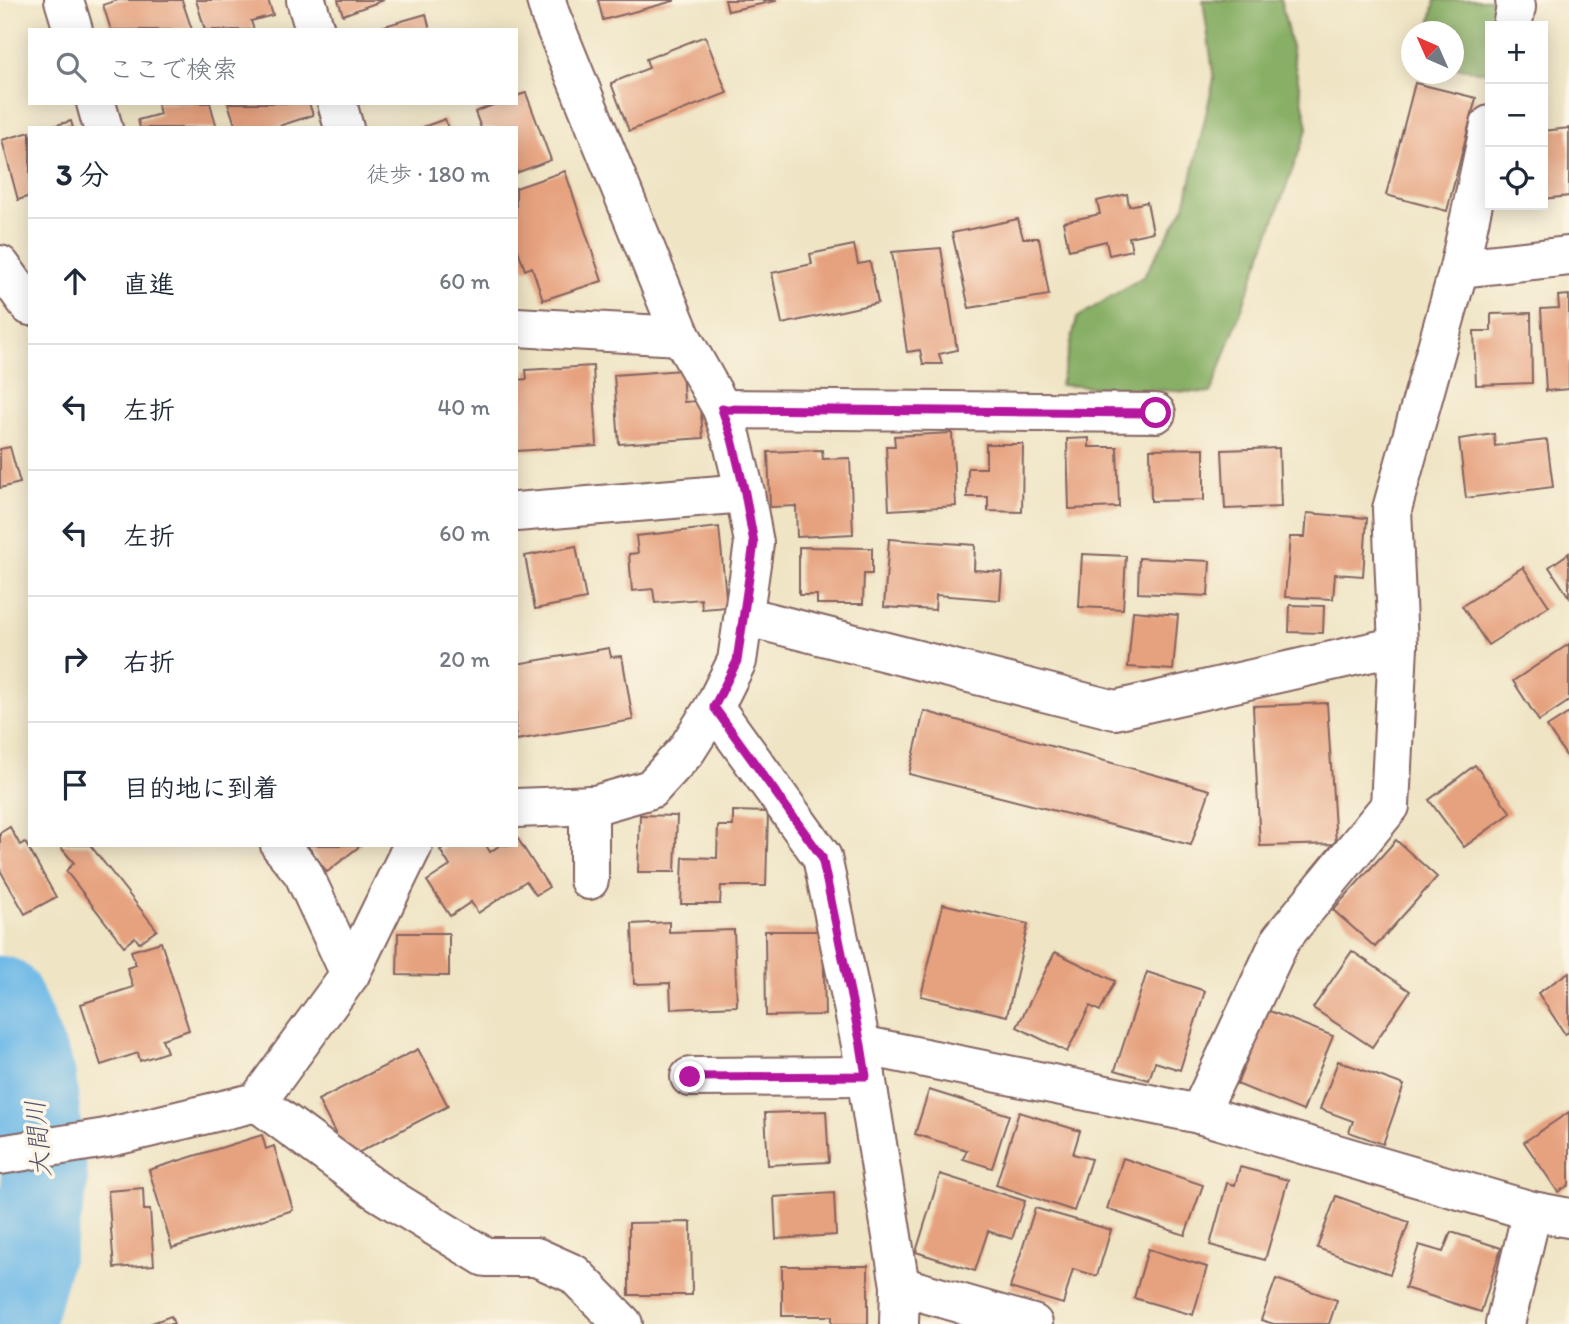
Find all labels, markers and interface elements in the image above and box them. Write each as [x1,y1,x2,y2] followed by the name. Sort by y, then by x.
[1401,21,1464,84] north arrow
[1485,21,1548,210] map controls
[1485,21,1548,84] button: +
[28,28,518,105] search box
[52,48,90,86] icon: search
[108,53,238,85] text: ここで検索
[1485,84,1548,147] button: −
[1485,147,1548,210] button: locate
[56,156,109,193] text: 3 分
[366,160,490,188] text: 徒歩 · 180 m
[56,262,94,300] icon: ahead
[439,267,490,295] text: 60 m
[123,268,175,300] text: 直進
[56,388,94,426] icon: left
[437,393,490,421] text: 40 m
[123,394,175,426] text: 左折
[1140,397,1171,428] route start
[56,514,94,552] icon: left
[439,519,490,547] text: 60 m
[123,520,175,552] text: 左折
[56,640,94,678] icon: right
[439,645,490,673] text: 20 m
[123,646,175,678] text: 右折
[56,766,94,804] icon: arrive
[123,772,279,804] text: 目的地に到着
[674,1061,705,1092] route end
[19,1099,57,1179] water label: 大間川

